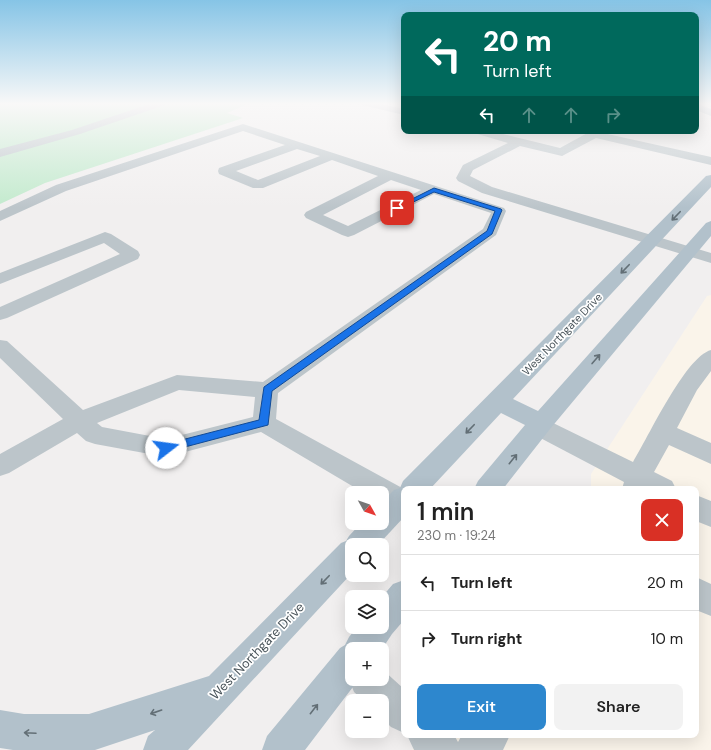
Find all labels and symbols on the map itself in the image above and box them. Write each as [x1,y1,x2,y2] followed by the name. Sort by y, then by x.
[380,191,414,225] pin
[671,211,681,221] one-way arrow
[620,264,630,274] one-way arrow
[519,290,605,378] street label: West Northgate Drive
[592,354,601,364] one-way arrow
[465,424,475,434] one-way arrow
[145,427,187,469] position arrow
[508,453,517,464] one-way arrow
[345,486,389,530] north arrow
[320,575,330,585] one-way arrow
[206,599,308,703] street label: West Northgate Drive
[309,703,318,714] one-way arrow
[151,708,163,716] one-way arrow
[24,729,37,736] one-way arrow

